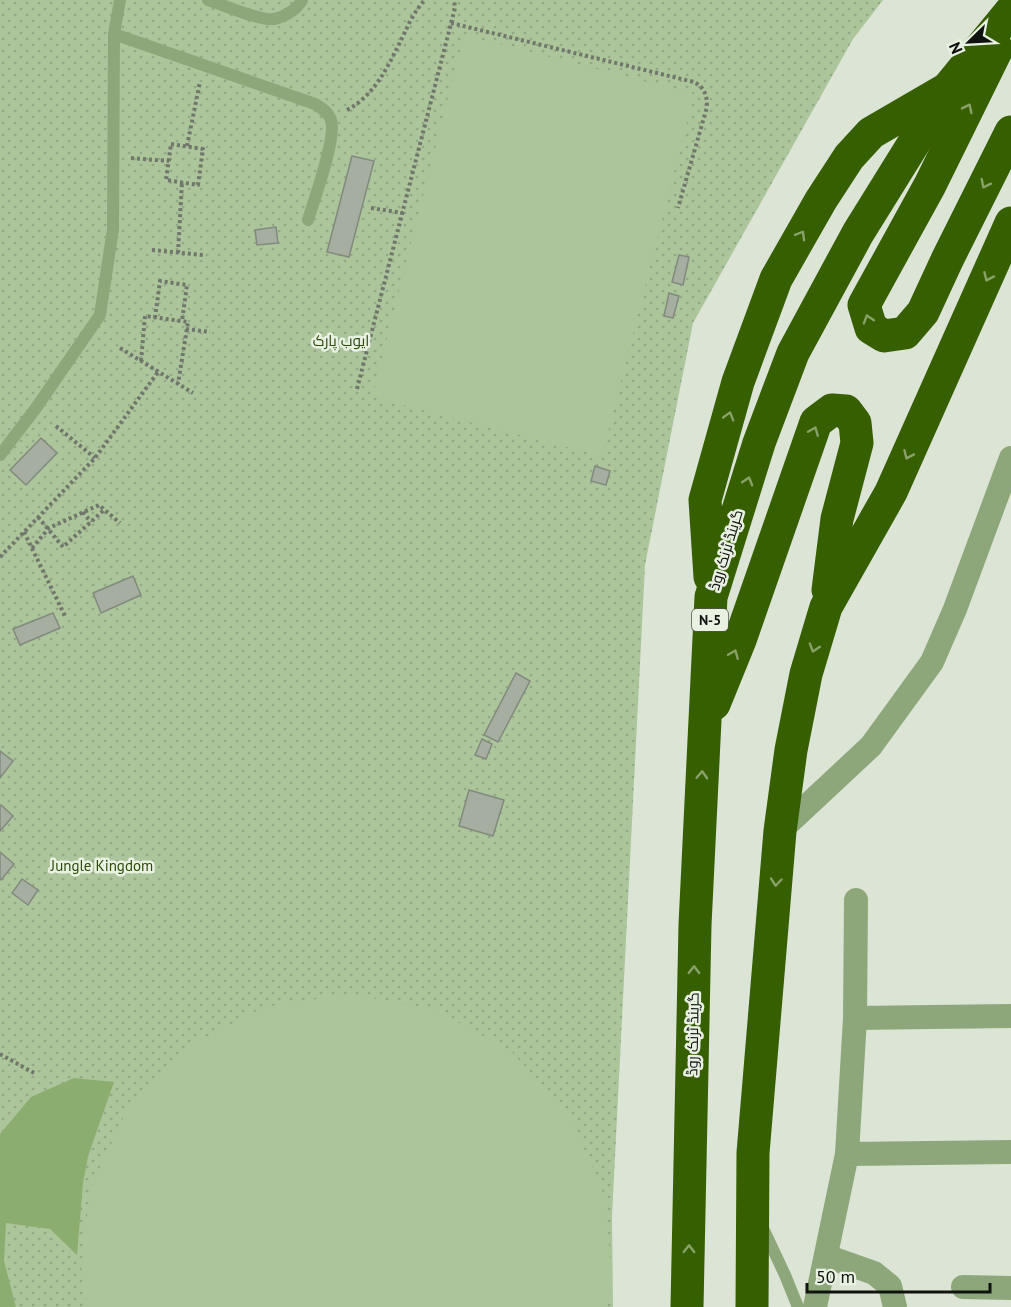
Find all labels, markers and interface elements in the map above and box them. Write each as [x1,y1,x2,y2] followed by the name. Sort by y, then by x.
[939,12,999,72] north arrow
[944,39,967,57] text: N
[960,103,972,114] one-way arrow
[980,178,992,189] one-way arrow
[794,231,805,242] one-way arrow
[983,270,995,281] one-way arrow
[863,314,875,325] one-way arrow
[313,331,369,351] park label: ایوب پارک
[722,411,734,422] one-way arrow
[807,426,819,437] one-way arrow
[903,448,915,459] one-way arrow
[741,476,753,486] one-way arrow
[704,507,747,592] street label: گرینڈ ٹرنک روڈ
[692,609,728,631] road number: N-5
[809,642,821,653] one-way arrow
[727,649,739,660] one-way arrow
[695,770,708,779] one-way arrow
[50,856,153,875] park label: Jungle Kingdom
[770,877,783,886] one-way arrow
[688,965,700,974] one-way arrow
[682,992,703,1076] street label: گرینڈ ٹرنک روڈ
[682,1244,695,1253] one-way arrow
[807,1256,990,1294] scale bar
[816,1265,855,1288] text: 50 m

